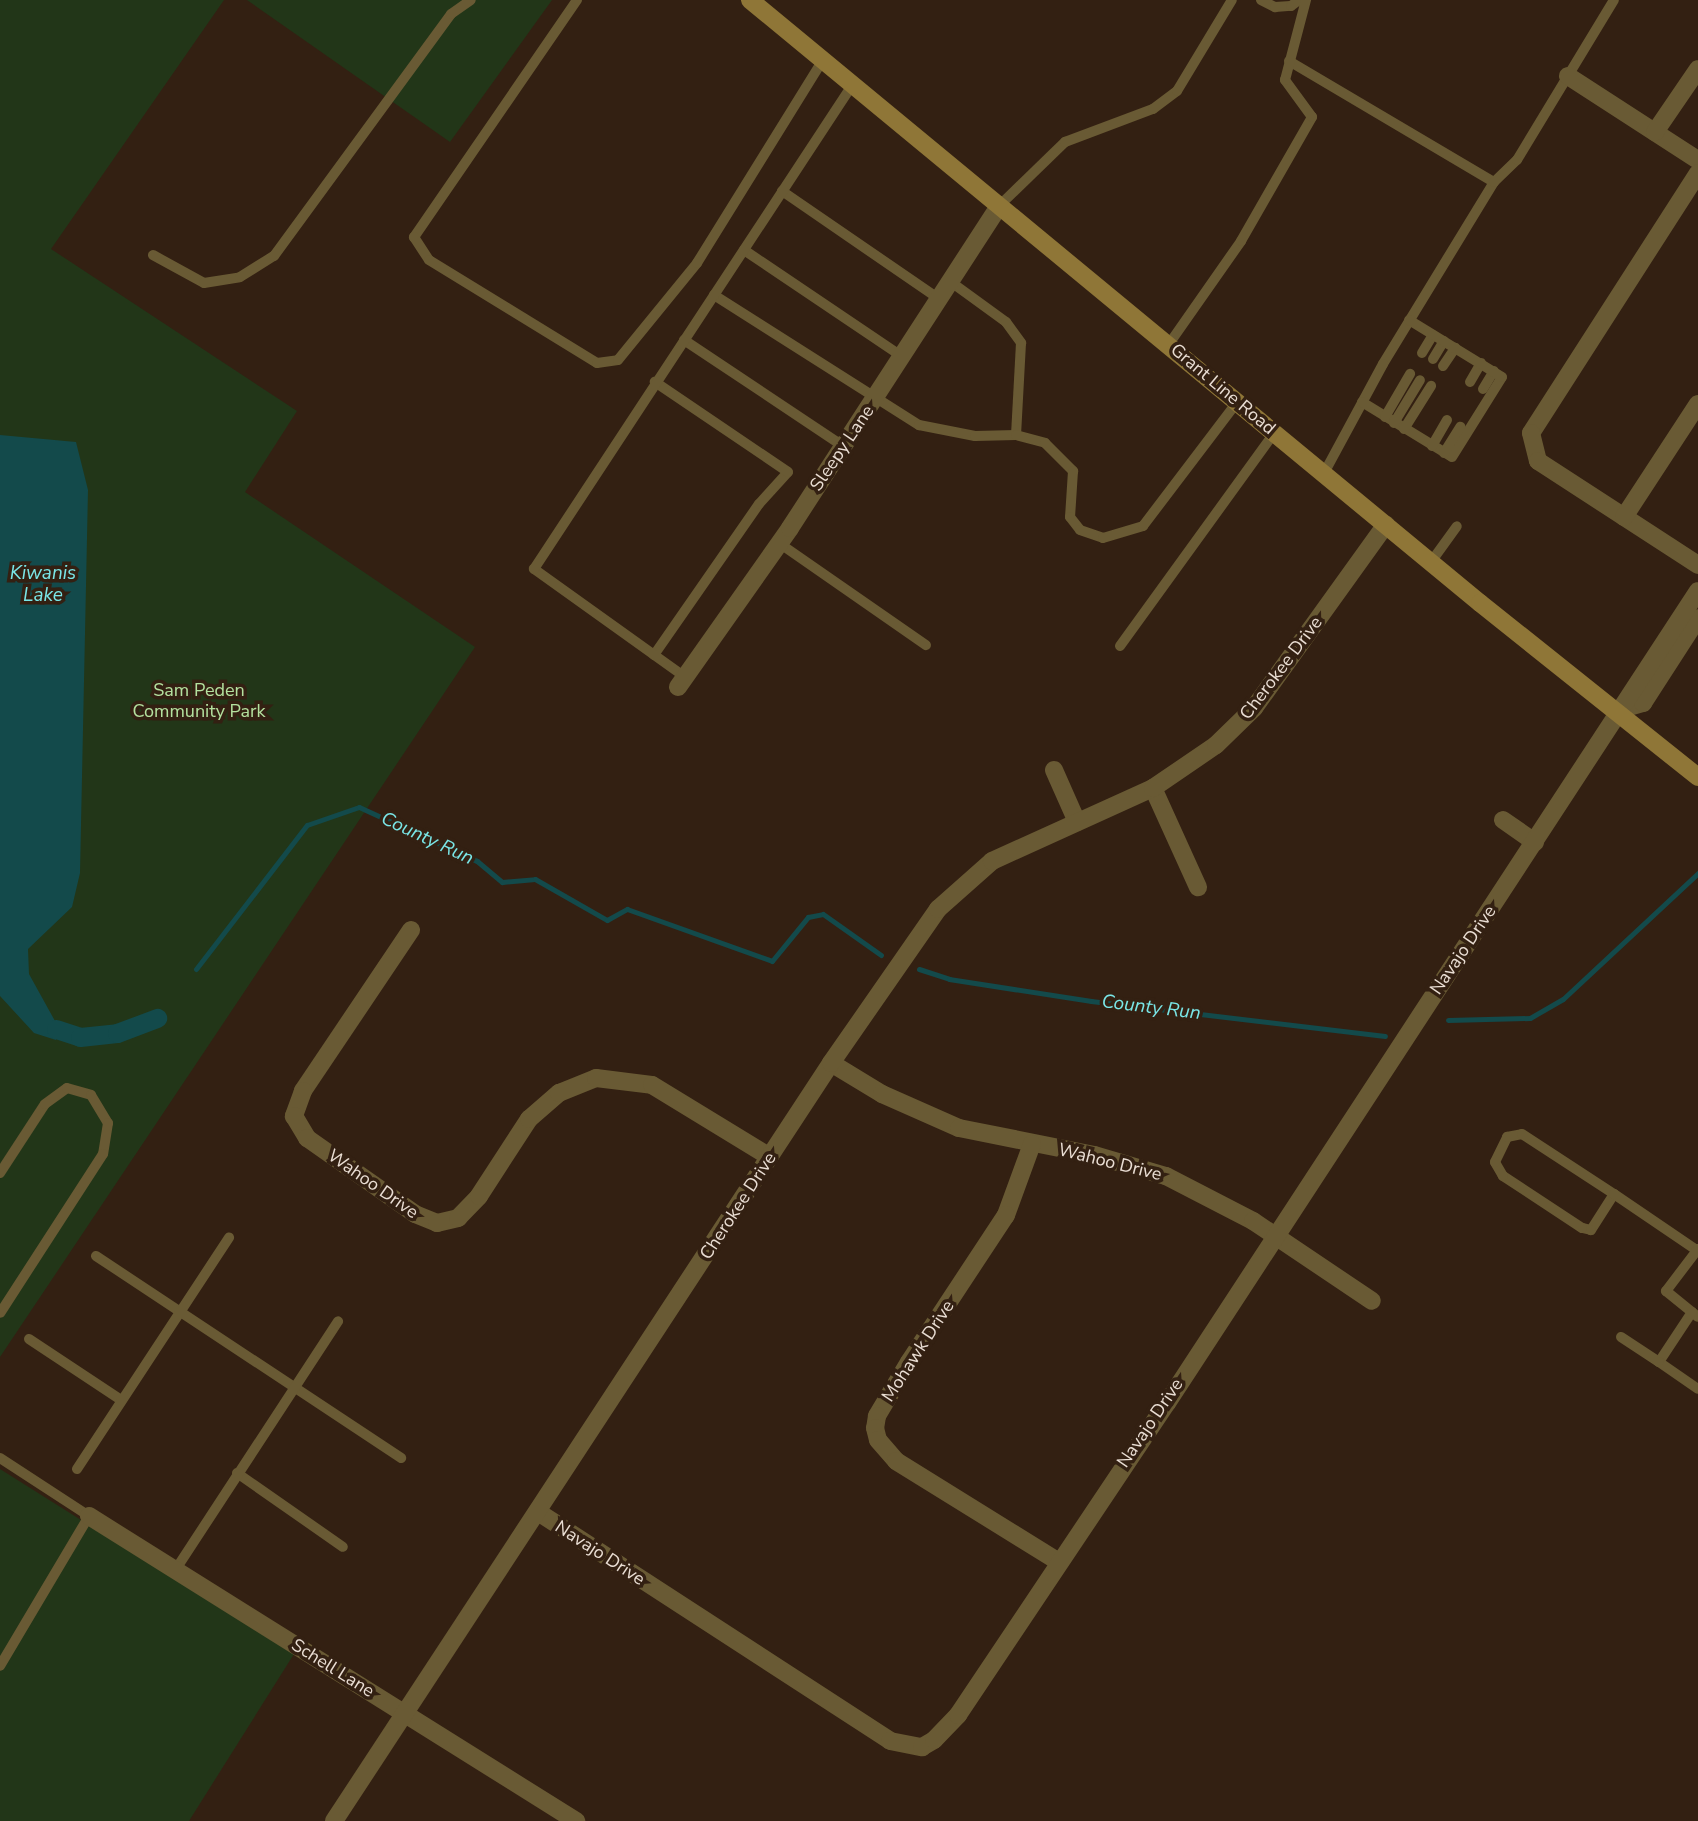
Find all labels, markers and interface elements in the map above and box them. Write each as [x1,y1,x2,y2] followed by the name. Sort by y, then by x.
[1166,339,1280,439] street label: Grant Line Road
[805,401,879,495] street label: Sleepy Lane
[10,563,76,607] water label: Kiwanis Lake
[1235,612,1327,724] street label: Cherokee Drive
[132,680,266,722] park label: Sam Peden Community Park
[377,808,477,870] water label: County Run
[1425,901,1501,999] street label: Navajo Drive
[1100,991,1202,1025] water label: County Run
[1056,1139,1164,1185] street label: Wahoo Drive
[323,1145,423,1223] street label: Wahoo Drive
[695,1148,781,1264] street label: Cherokee Drive
[877,1296,959,1406] street label: Mohawk Drive
[1112,1374,1188,1472] street label: Navajo Drive
[551,1516,649,1590] street label: Navajo Drive
[288,1634,378,1702] street label: Schell Lane

